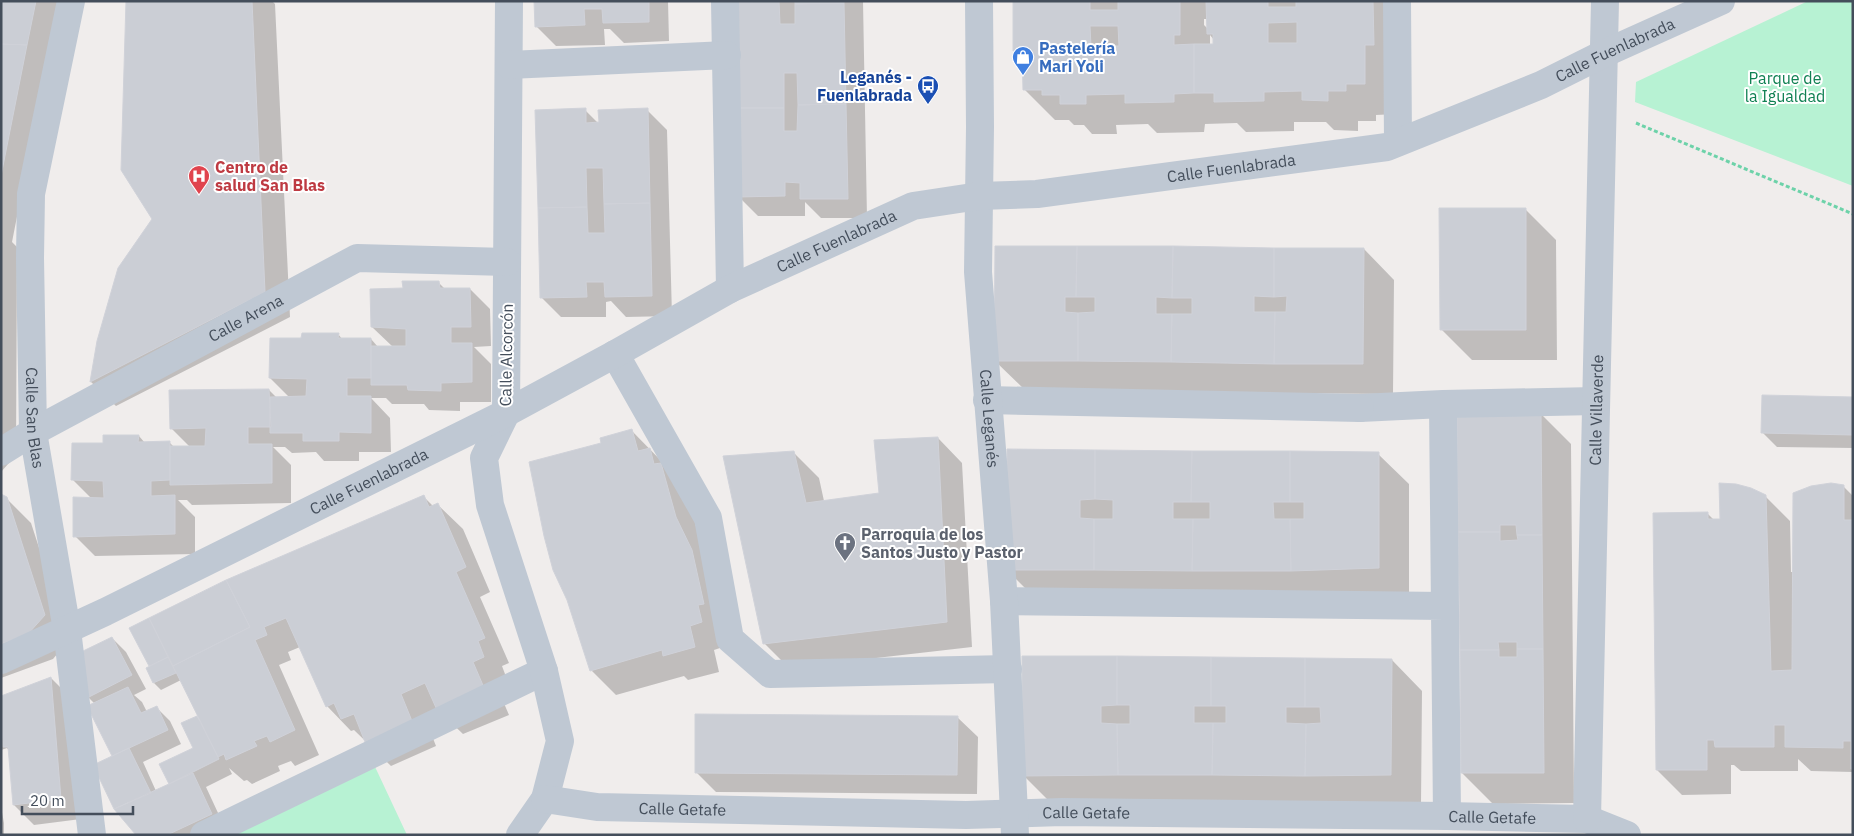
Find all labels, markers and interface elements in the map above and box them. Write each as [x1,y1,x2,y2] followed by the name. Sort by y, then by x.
[1552,13,1678,86] street label: Calle Fuenlabrada
[1039,38,1115,76] place label: Pastelería Mari Yoli
[1011,45,1035,76] shop icon: Pastelería Mari Yoli
[817,67,912,105] place label: Leganés - Fuenlabrada
[1745,68,1825,106] park label: Parque de la Igualdad
[916,74,940,105] bus stop icon: Leganés - Fuenlabrada
[1166,149,1297,186] street label: Calle Fuenlabrada
[215,157,325,195] place label: Centro de salud San Blas
[187,164,211,195] hospital icon: Centro de salud San Blas
[773,205,900,277] street label: Calle Fuenlabrada
[205,289,287,346] street label: Calle Arena
[495,303,517,407] street label: Calle Alcorcón
[1585,354,1607,466] street label: Calle Villaverde
[22,367,49,470] street label: Calle San Blas
[976,368,1003,469] street label: Calle Leganés
[306,443,432,519] street label: Calle Fuenlabrada
[861,524,1024,562] place label: Parroquia de los Santos Justo y Pastor
[833,531,857,562] church icon: Parroquia de los Santos Justo y Pastor
[22,784,134,816] scale bar
[30,791,65,810] text: 20 m
[638,798,727,820] street label: Calle Getafe
[1042,802,1130,823] street label: Calle Getafe
[1448,806,1536,828] street label: Calle Getafe

